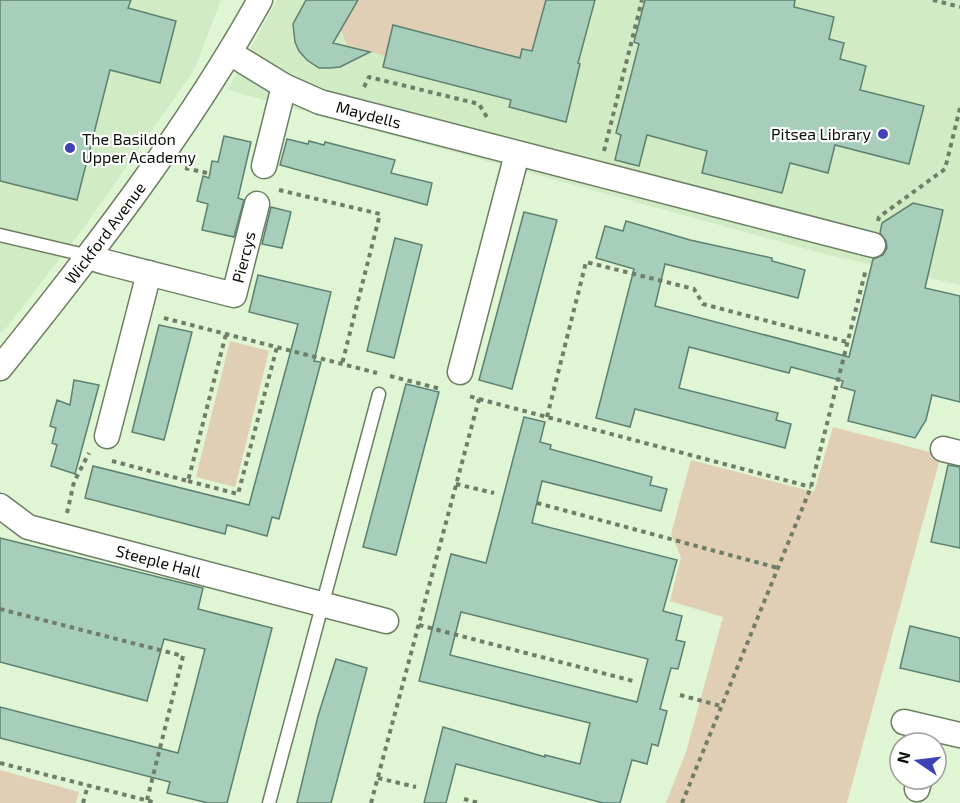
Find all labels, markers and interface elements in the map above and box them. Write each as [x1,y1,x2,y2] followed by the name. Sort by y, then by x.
[334,97,403,132] street label: Maydells
[771,124,872,143] place label: Pitsea Library
[876,127,890,141] marker: Pitsea Library
[82,129,196,166] place label: The Basildon Upper Academy
[63,141,77,155] marker: The Basildon Upper Academy
[60,178,149,287] street label: Wickford Avenue
[227,229,259,285] street label: Piercys
[114,541,204,581] street label: Steeple Hall
[888,731,948,791] north arrow
[892,749,914,765] text: N

